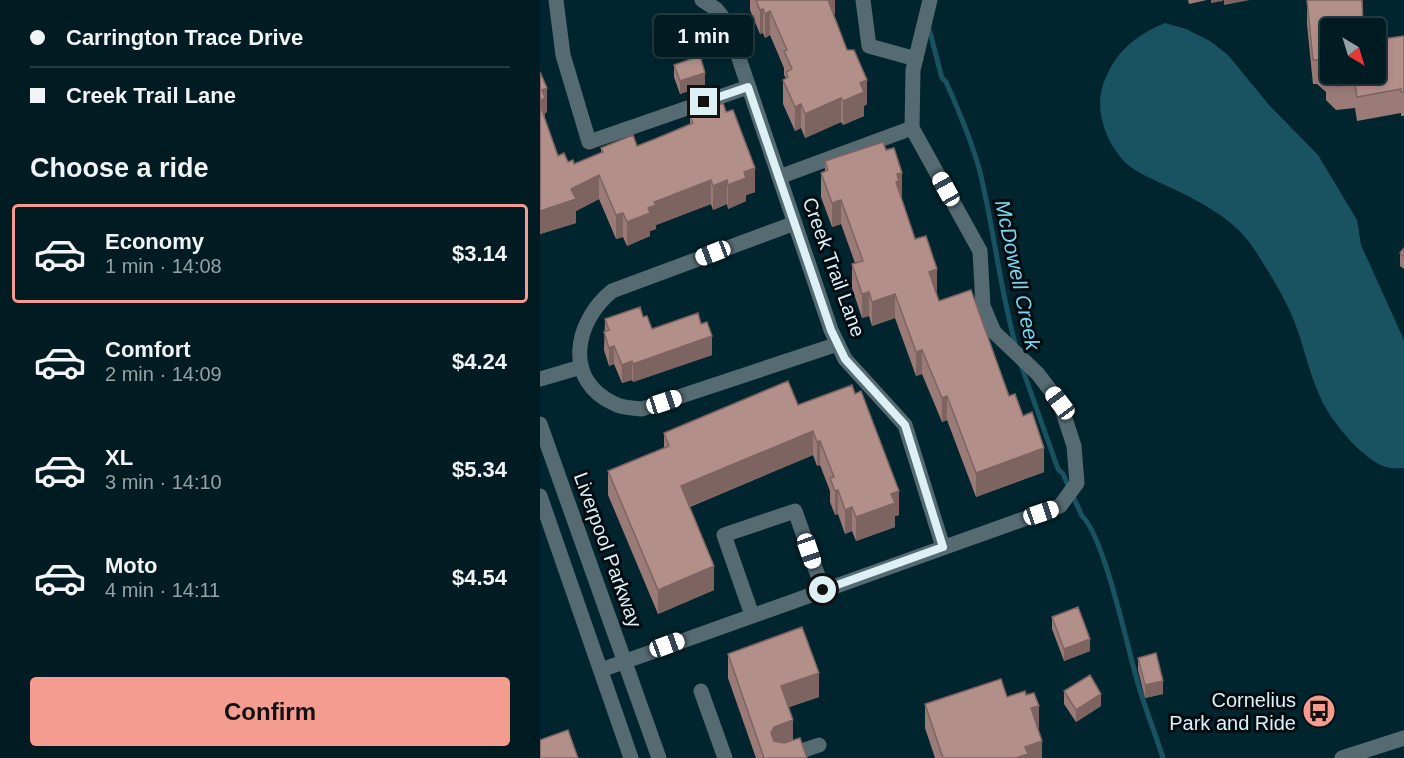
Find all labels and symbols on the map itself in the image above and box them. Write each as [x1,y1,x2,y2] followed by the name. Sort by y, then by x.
[654,15,753,57] callout: 1 min
[1320,18,1386,84] north arrow
[690,88,717,115] route end
[929,169,963,209] car
[799,194,869,340] street label: Creek Trail Lane
[991,198,1045,354] water label: McDowell Creek
[693,238,733,268] car
[1042,383,1078,423] car
[644,388,684,416] car
[570,469,646,631] street label: Liverpool Parkway
[1021,499,1061,527] car
[795,531,823,571] car
[809,576,836,603] route start
[647,630,687,660] car
[1169,689,1296,734] place label: Cornelius Park and Ride
[1301,693,1337,729] bus stop icon: Cornelius Park and Ride

